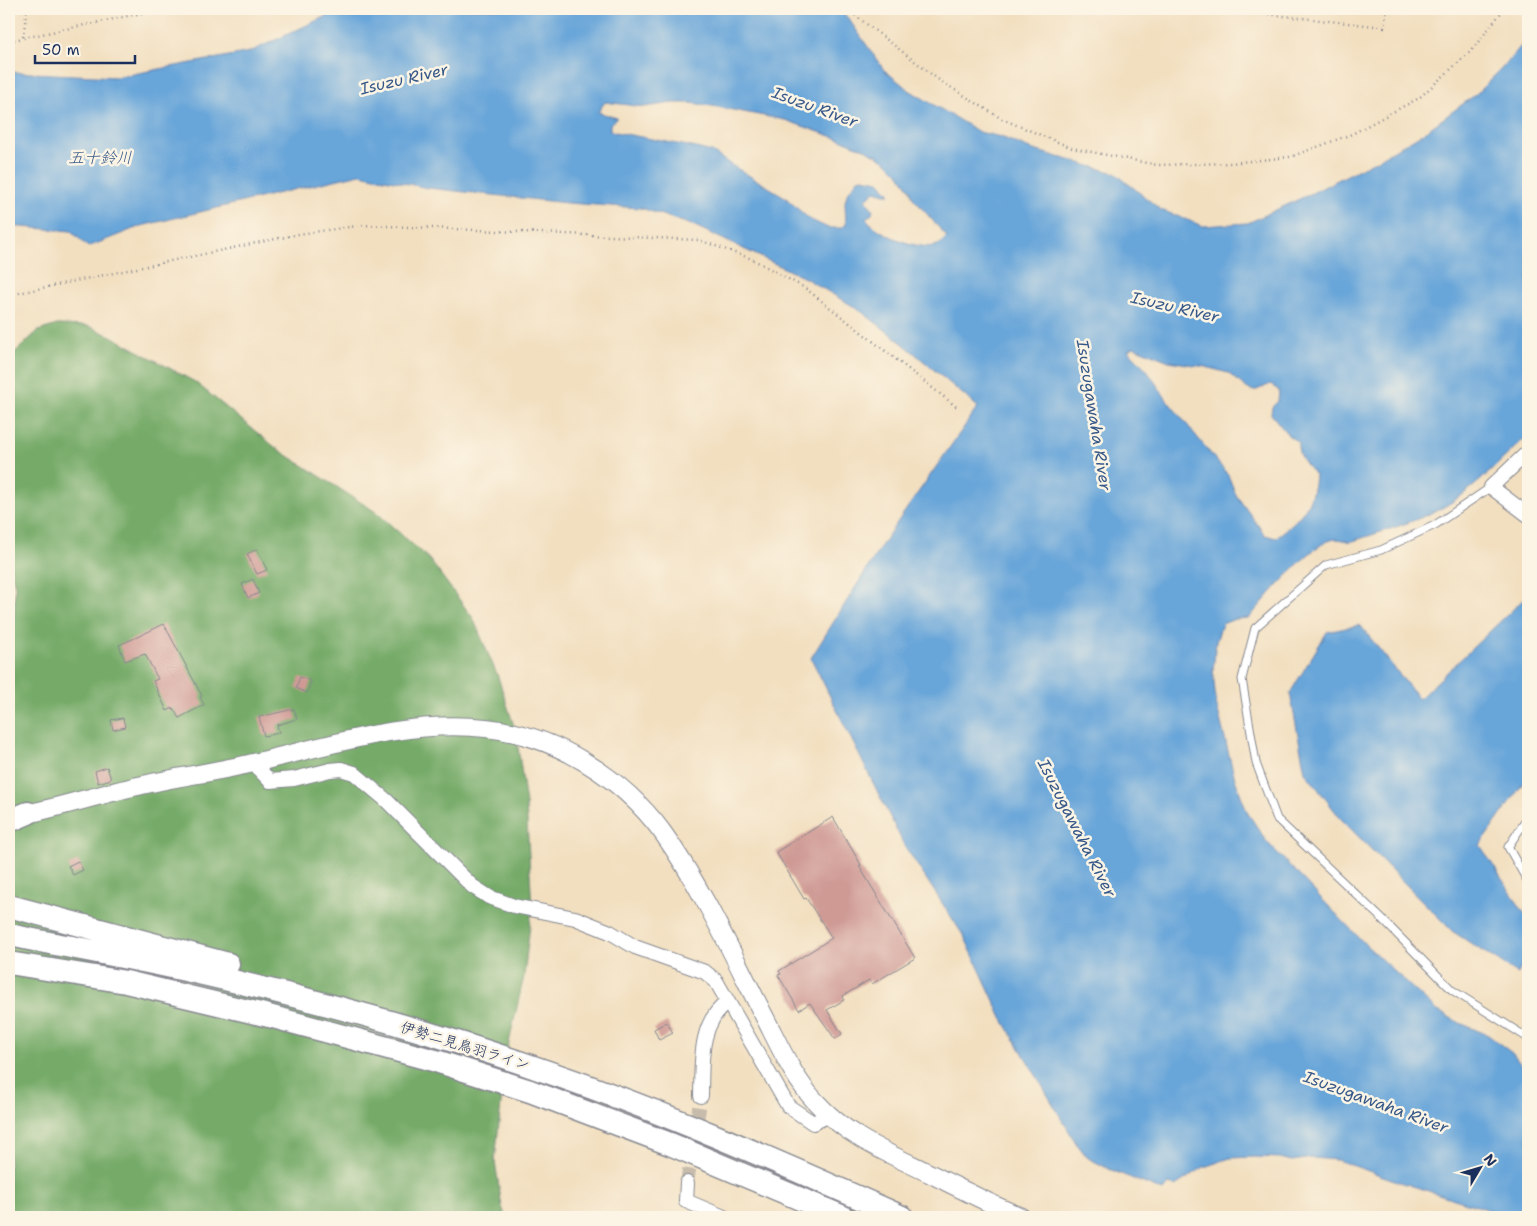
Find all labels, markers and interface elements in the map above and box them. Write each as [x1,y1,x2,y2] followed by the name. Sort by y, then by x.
[35,32,135,64] scale bar
[42,40,80,60] text: 50 m
[357,59,451,100] water label: Isuzu River
[768,81,861,132] water label: Isuzu River
[68,147,132,168] water label: 五十鈴川
[1128,286,1222,327] water label: Isuzu River
[1072,337,1116,492] water label: Isuzugawaha River
[1033,754,1121,901] water label: Isuzugawaha River
[398,1017,532,1075] street label: 伊勢二見鳥羽ライン
[1300,1066,1452,1138] water label: Isuzugawaha River
[1454,1144,1504,1194] north arrow
[1480,1150,1501,1170] text: N

